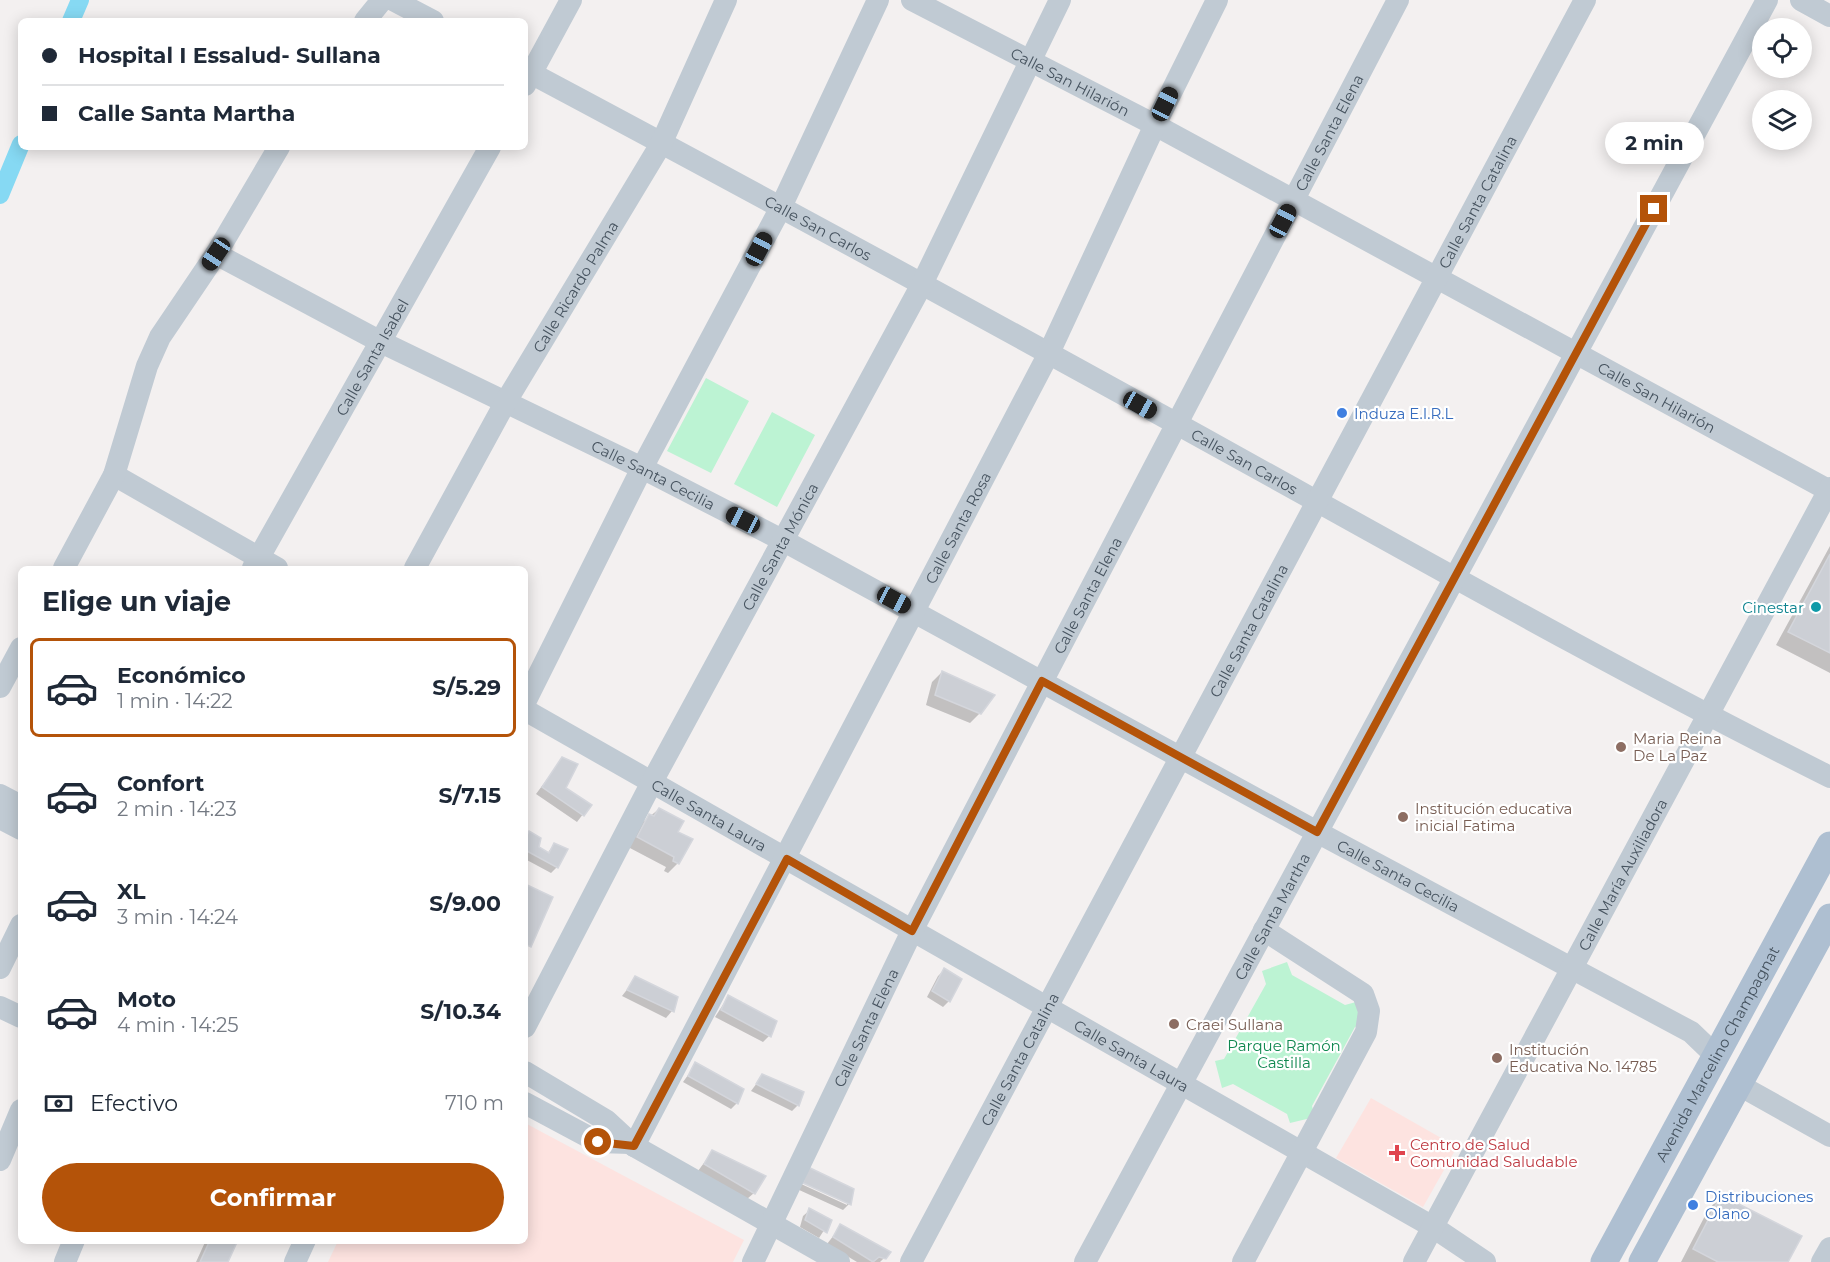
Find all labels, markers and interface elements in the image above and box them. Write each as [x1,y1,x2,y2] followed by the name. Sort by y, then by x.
[1752,18,1812,150] map controls
[1752,18,1812,78] button: locate
[78,42,381,69] text: Hospital I Essalud- Sullana
[1008,43,1133,120] street label: Calle San Hilarión
[1290,71,1367,194] street label: Calle Santa Elena
[1149,84,1181,124] car
[1752,90,1812,150] button: layers
[78,100,295,127] text: Calle Santa Martha
[1604,122,1704,164] callout: 2 min
[1625,131,1684,155] text: 2 min
[1434,132,1521,272] street label: Calle Santa Catalina
[762,191,875,264] street label: Calle San Carlos
[1640,195,1667,222] route end
[1267,201,1299,241] car
[528,217,622,356] street label: Calle Ricardo Palma
[743,229,775,269] car
[198,234,234,274] car
[331,295,412,419] street label: Calle Santa Isabel
[1594,357,1719,437] street label: Calle San Hilarión
[1120,388,1160,422] car
[1354,404,1453,423] place label: Induza E.I.R.L
[1335,406,1349,420] marker: Induza E.I.R.L
[1188,424,1301,498] street label: Calle San Carlos
[588,436,719,514] street label: Calle Santa Cecilia
[921,468,995,587] street label: Calle Santa Rosa
[737,479,822,614] street label: Calle Santa Mónica
[723,504,763,536] car
[1049,533,1126,657] street label: Calle Santa Elena
[1205,560,1292,700] street label: Calle Santa Catalina
[874,584,914,616] car
[42,585,231,618] text: Elige un viaje
[1742,598,1804,617] place label: Cinestar
[1809,600,1823,614] marker: Cinestar
[45,661,99,715] icon: car
[117,662,246,689] text: Económico
[432,674,501,701] text: S/5.29
[117,689,233,713] text: 1 min · 14:22
[1633,729,1722,765] place label: Maria Reina De La Paz
[1614,740,1628,754] marker: Maria Reina De La Paz
[45,769,99,823] icon: car
[117,770,204,797] text: Confort
[648,775,770,855] street label: Calle Santa Laura
[439,782,501,809] text: S/7.15
[1574,795,1671,954] street label: Calle María Auxiliadora
[117,797,237,821] text: 2 min · 14:23
[1415,799,1572,835] place label: Institución educativa inicial Fatima
[1396,810,1410,824] marker: Institución educativa inicial Fatima
[1334,835,1463,916] street label: Calle Santa Cecilia
[1230,849,1314,983] street label: Calle Santa Martha
[45,877,99,931] icon: car
[117,878,146,905] text: XL
[429,890,501,917] text: S/9.00
[117,905,238,929] text: 3 min · 14:24
[1651,943,1783,1165] street label: Avenida Marcelino Champagnat
[829,965,902,1090] street label: Calle Santa Elena
[45,985,99,1039] icon: car
[117,986,176,1013] text: Moto
[976,989,1063,1129] street label: Calle Santa Catalina
[420,998,501,1025] text: S/10.34
[117,1013,239,1037] text: 4 min · 14:25
[1071,1015,1192,1096] street label: Calle Santa Laura
[1186,1015,1283,1034] place label: Craei Sullana
[1167,1017,1181,1031] marker: Craei Sullana
[1227,1036,1341,1072] park label: Parque Ramón Castilla
[1509,1040,1657,1076] place label: Institución Educativa No. 14785
[1490,1051,1504,1065] marker: Institución Educativa No. 14785
[42,1087,75,1120] icon: cash
[90,1090,178,1117] text: Efectivo
[445,1091,504,1115] text: 710 m
[584,1128,611,1155] route start
[1410,1135,1577,1171] place label: Centro de Salud Comunidad Saludable
[1388,1144,1406,1162] marker: Centro de Salud Comunidad Saludable
[42,1163,504,1232] button: Confirmar
[1705,1187,1813,1223] place label: Distribuciones Olano
[1686,1198,1700,1212] marker: Distribuciones Olano

